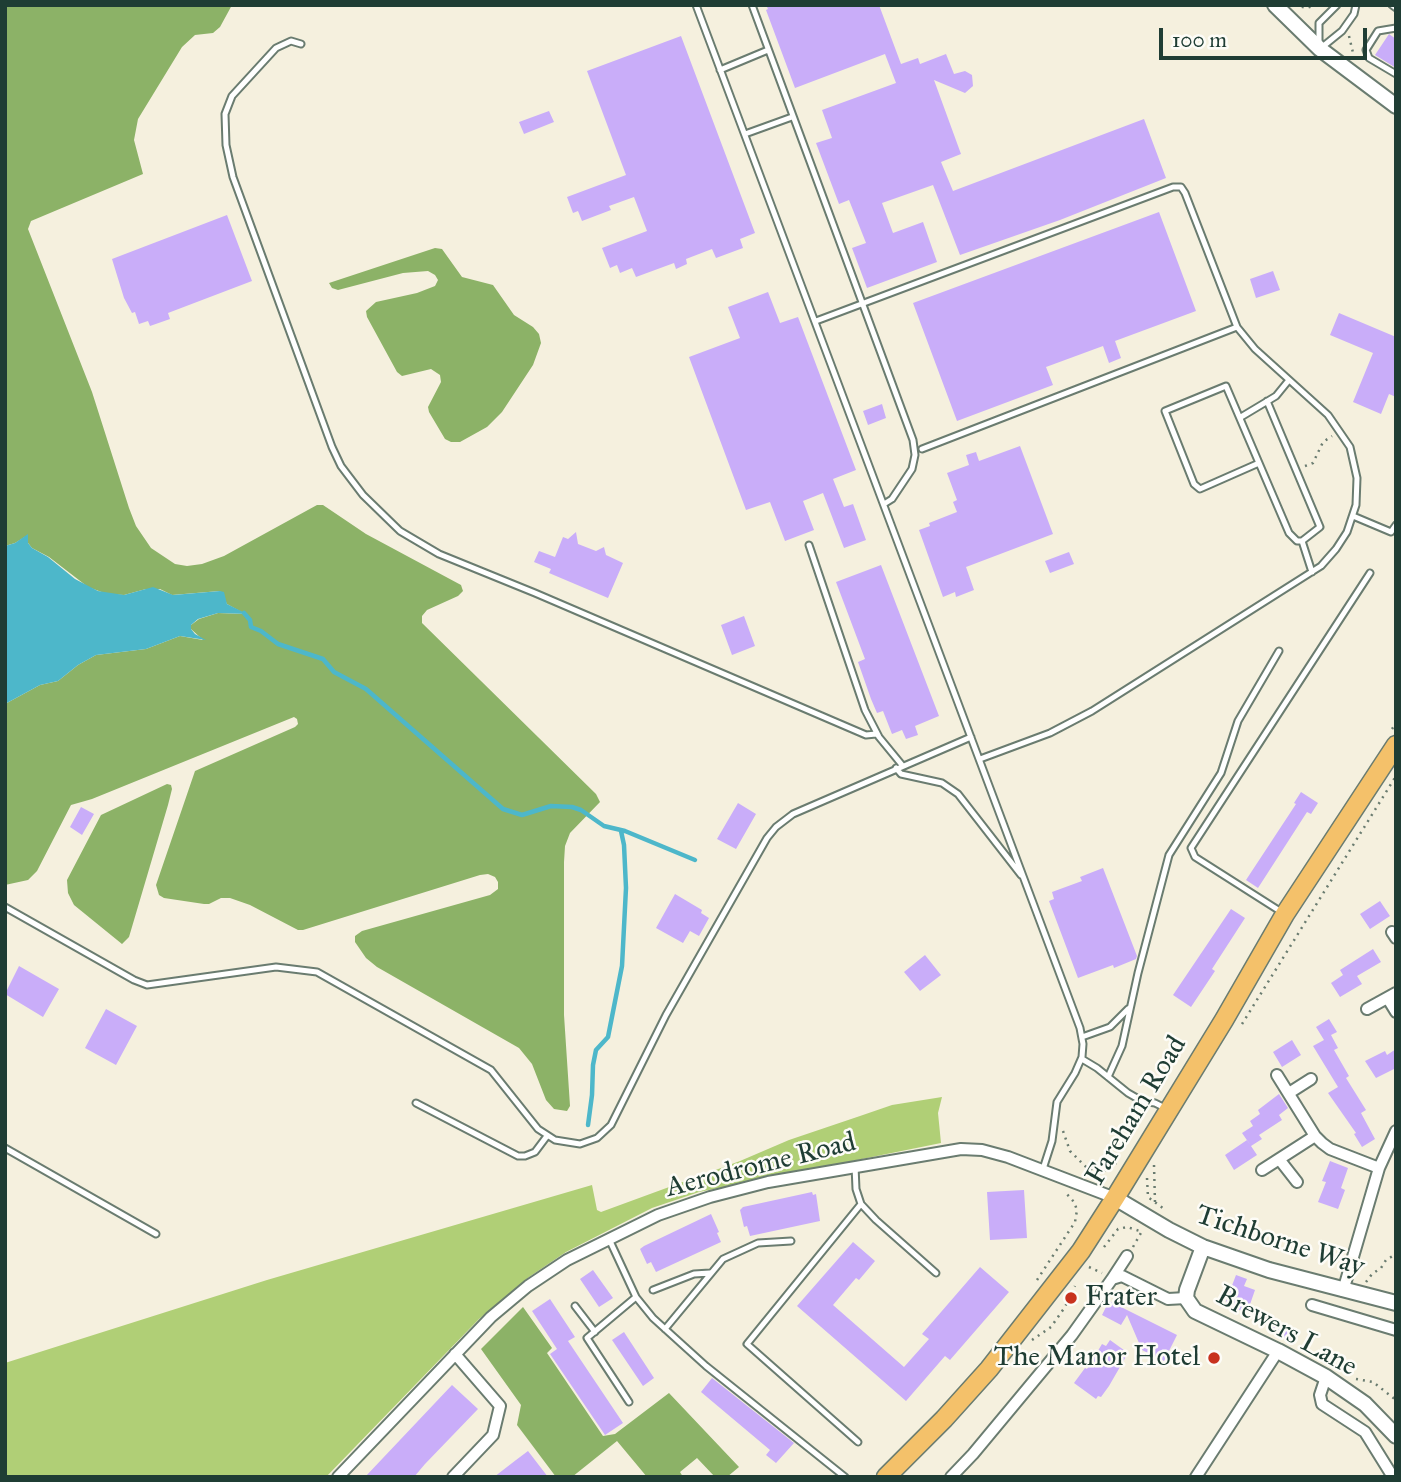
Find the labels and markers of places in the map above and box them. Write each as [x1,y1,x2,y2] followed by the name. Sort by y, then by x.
[1085,1281,1157,1315] place label: Frater
[1063,1290,1079,1306] marker: Frater
[994,1341,1200,1375] place label: The Manor Hotel
[1206,1350,1222,1366] marker: The Manor Hotel

